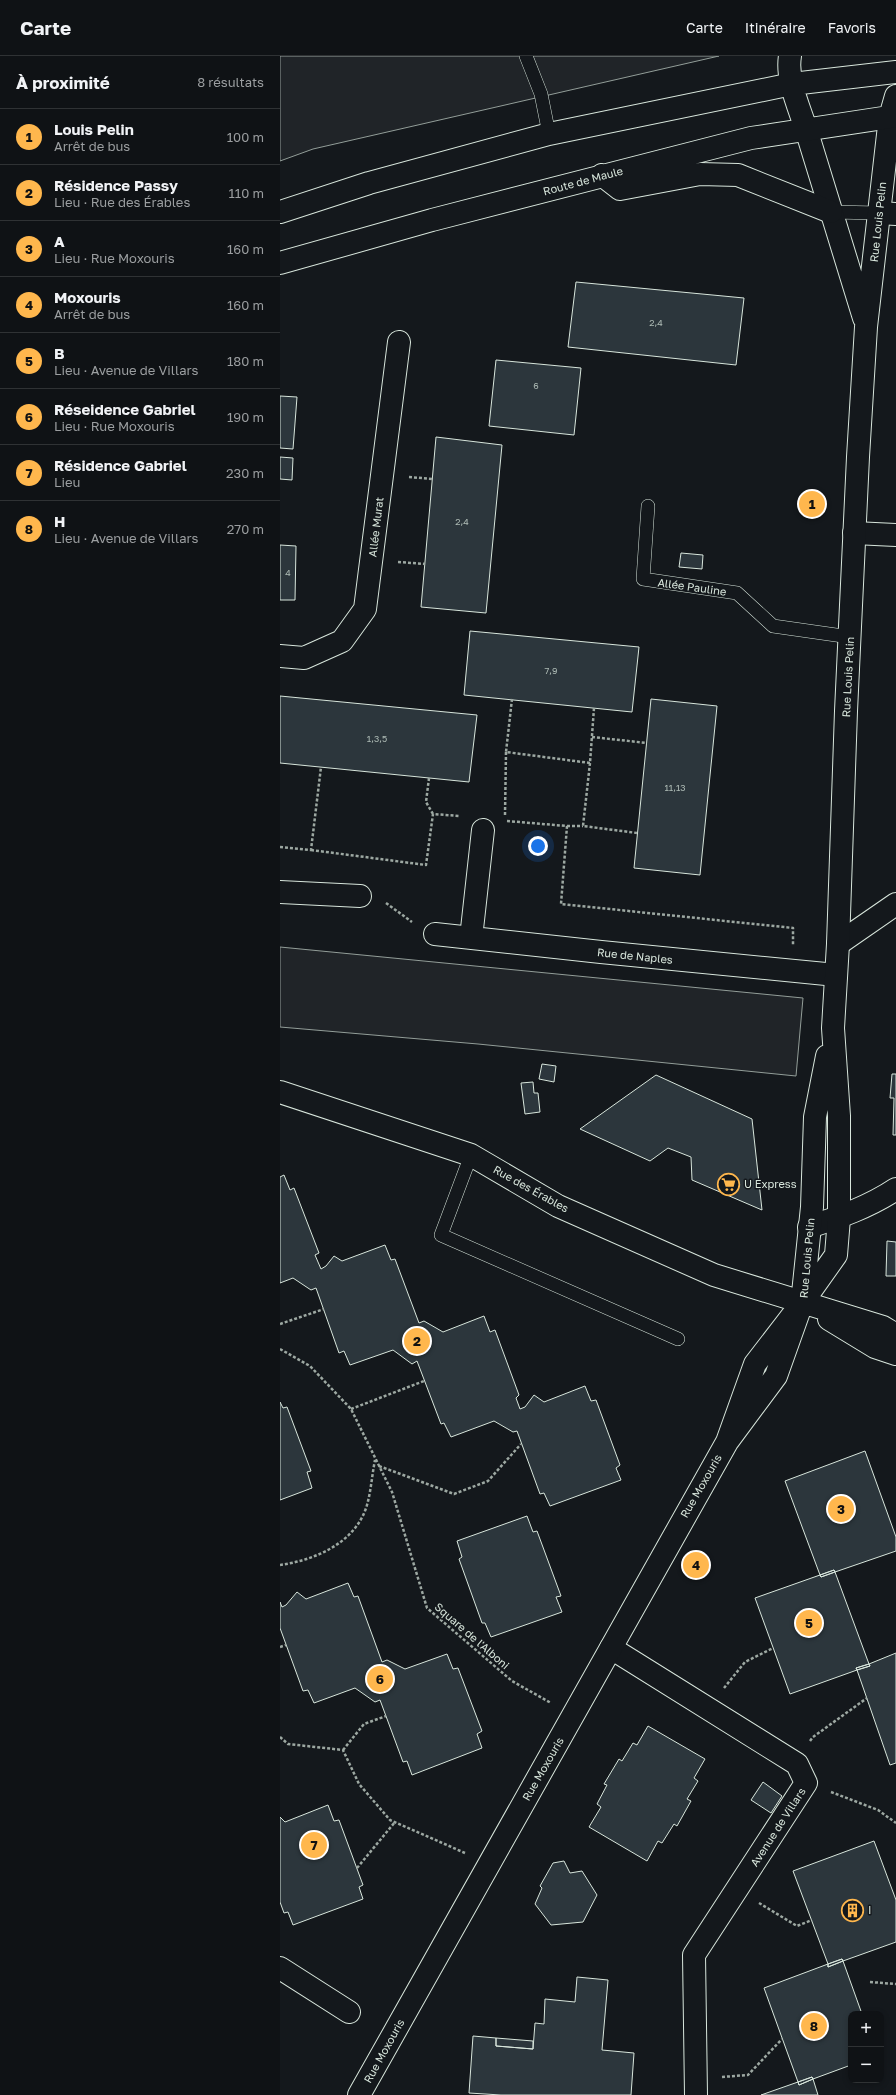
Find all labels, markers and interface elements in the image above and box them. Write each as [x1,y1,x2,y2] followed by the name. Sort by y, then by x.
[20,16,71,39] text: Carte
[686,19,723,36] text: Carte
[745,19,806,36] text: Itinéraire
[828,19,876,36] text: Favoris
[16,72,110,93] text: À proximité
[197,74,264,90] text: 8 résultats
[54,120,134,138] text: Louis Pelin
[26,129,32,145] text: 1
[227,129,264,145] text: 100 m
[54,138,130,154] text: Arrêt de bus
[542,164,624,197] street label: Route de Maule
[54,176,178,194] text: Résidence Passy
[867,181,888,263] street label: Rue Louis Pelin
[25,185,33,201] text: 2
[229,185,264,201] text: 110 m
[54,194,190,210] text: Lieu · Rue des Érables
[54,232,65,250] text: A
[25,241,33,257] text: 3
[227,241,264,257] text: 160 m
[54,250,175,266] text: Lieu · Rue Moxouris
[54,288,121,306] text: Moxouris
[25,297,33,313] text: 4
[227,297,264,313] text: 160 m
[54,306,130,322] text: Arrêt de bus
[649,317,663,328] house number: 2,4
[54,344,65,362] text: B
[25,353,33,369] text: 5
[227,353,264,369] text: 180 m
[54,362,198,378] text: Lieu · Avenue de Villars
[533,380,539,391] house number: 6
[54,400,196,418] text: Réseidence Gabriel
[25,409,33,425] text: 6
[227,409,264,425] text: 190 m
[54,418,175,434] text: Lieu · Rue Moxouris
[54,456,187,474] text: Résidence Gabriel
[25,465,33,481] text: 7
[226,465,264,481] text: 230 m
[54,474,80,490] text: Lieu
[799,489,825,519] pin: 1
[365,496,386,558] street label: Allée Murat
[54,512,65,530] text: H
[455,516,469,527] house number: 2,4
[25,521,33,537] text: 8
[227,521,264,537] text: 270 m
[54,530,198,546] text: Lieu · Avenue de Villars
[285,567,291,578] house number: 4
[657,575,727,598] street label: Allée Pauline
[839,636,856,718] street label: Rue Louis Pelin
[545,665,557,676] house number: 7,9
[367,733,387,744] house number: 1,3,5
[664,782,686,793] house number: 11,13
[528,836,548,856] your location
[597,945,674,966] street label: Rue de Naples
[491,1162,571,1215] street label: Rue des Érables
[716,1171,742,1197] supermarket icon: U Express
[744,1177,797,1190] place label: U Express
[797,1217,816,1299] street label: Rue Louis Pelin
[404,1326,430,1356] pin: 2
[677,1452,724,1520] street label: Rue Moxouris
[828,1494,854,1524] pin: 3
[683,1550,709,1580] pin: 4
[432,1600,512,1671] street label: Square de l'Alboni
[796,1608,822,1638] pin: 5
[367,1664,393,1694] pin: 6
[519,1735,566,1803] street label: Rue Moxouris
[747,1785,808,1868] street label: Avenue de Villars
[301,1830,327,1860] pin: 7
[839,1897,865,1923] building icon: I
[868,1903,871,1916] place label: I
[801,2011,827,2041] pin: 8
[848,2011,884,2083] map controls
[848,2011,884,2047] button: +
[361,2016,407,2085] street label: Rue Moxouris
[848,2047,884,2083] button: −

